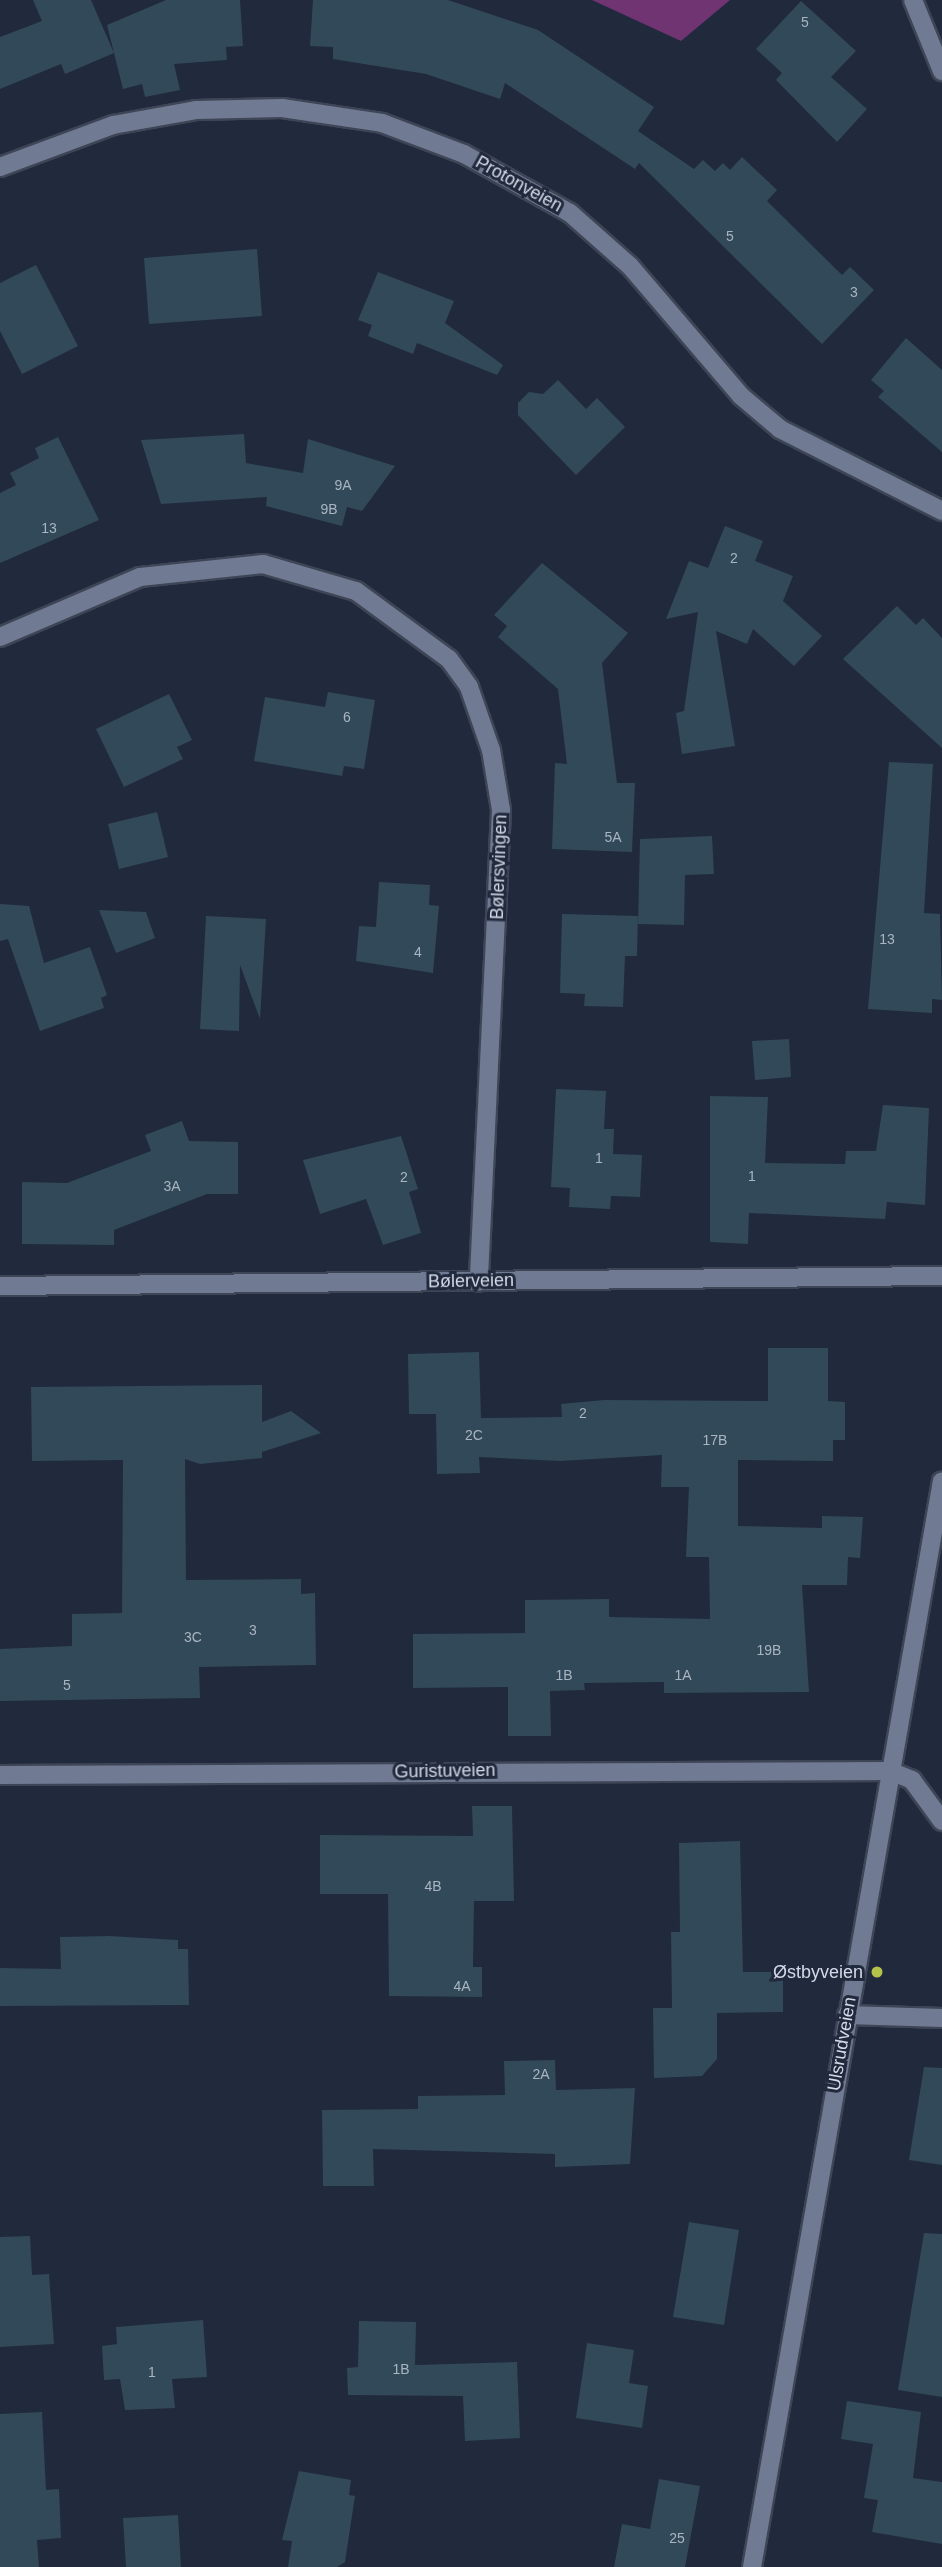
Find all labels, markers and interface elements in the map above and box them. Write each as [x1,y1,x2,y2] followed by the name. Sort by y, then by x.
[801,14,809,30] house number: 5
[472,151,566,217] street label: Protonveien
[726,228,734,244] house number: 5
[850,284,858,300] house number: 3
[334,477,352,493] house number: 9A
[320,501,338,517] house number: 9B
[41,520,57,536] house number: 13
[730,550,738,566] house number: 2
[343,709,351,725] house number: 6
[486,814,512,920] street label: Bølersvingen
[604,829,622,845] house number: 5A
[879,931,895,947] house number: 13
[414,944,422,960] house number: 4
[595,1150,603,1166] house number: 1
[748,1168,756,1184] house number: 1
[400,1169,408,1185] house number: 2
[163,1178,181,1194] house number: 3A
[428,1269,514,1293] street label: Bølerveien
[579,1405,587,1421] house number: 2
[465,1427,483,1443] house number: 2C
[703,1432,727,1448] house number: 17B
[249,1622,257,1638] house number: 3
[184,1629,202,1645] house number: 3C
[757,1642,781,1658] house number: 19B
[555,1667,573,1683] house number: 1B
[674,1667,692,1683] house number: 1A
[63,1677,71,1693] house number: 5
[394,1759,496,1783] street label: Guristuveien
[424,1878,442,1894] house number: 4B
[773,1961,863,1983] place label: Østbyveien
[869,1964,885,1980] marker: Østbyveien
[453,1978,471,1994] house number: 4A
[823,1995,861,2093] street label: Ulsrudveien
[532,2066,550,2082] house number: 2A
[392,2361,410,2377] house number: 1B
[148,2364,156,2380] house number: 1
[669,2530,685,2546] house number: 25

